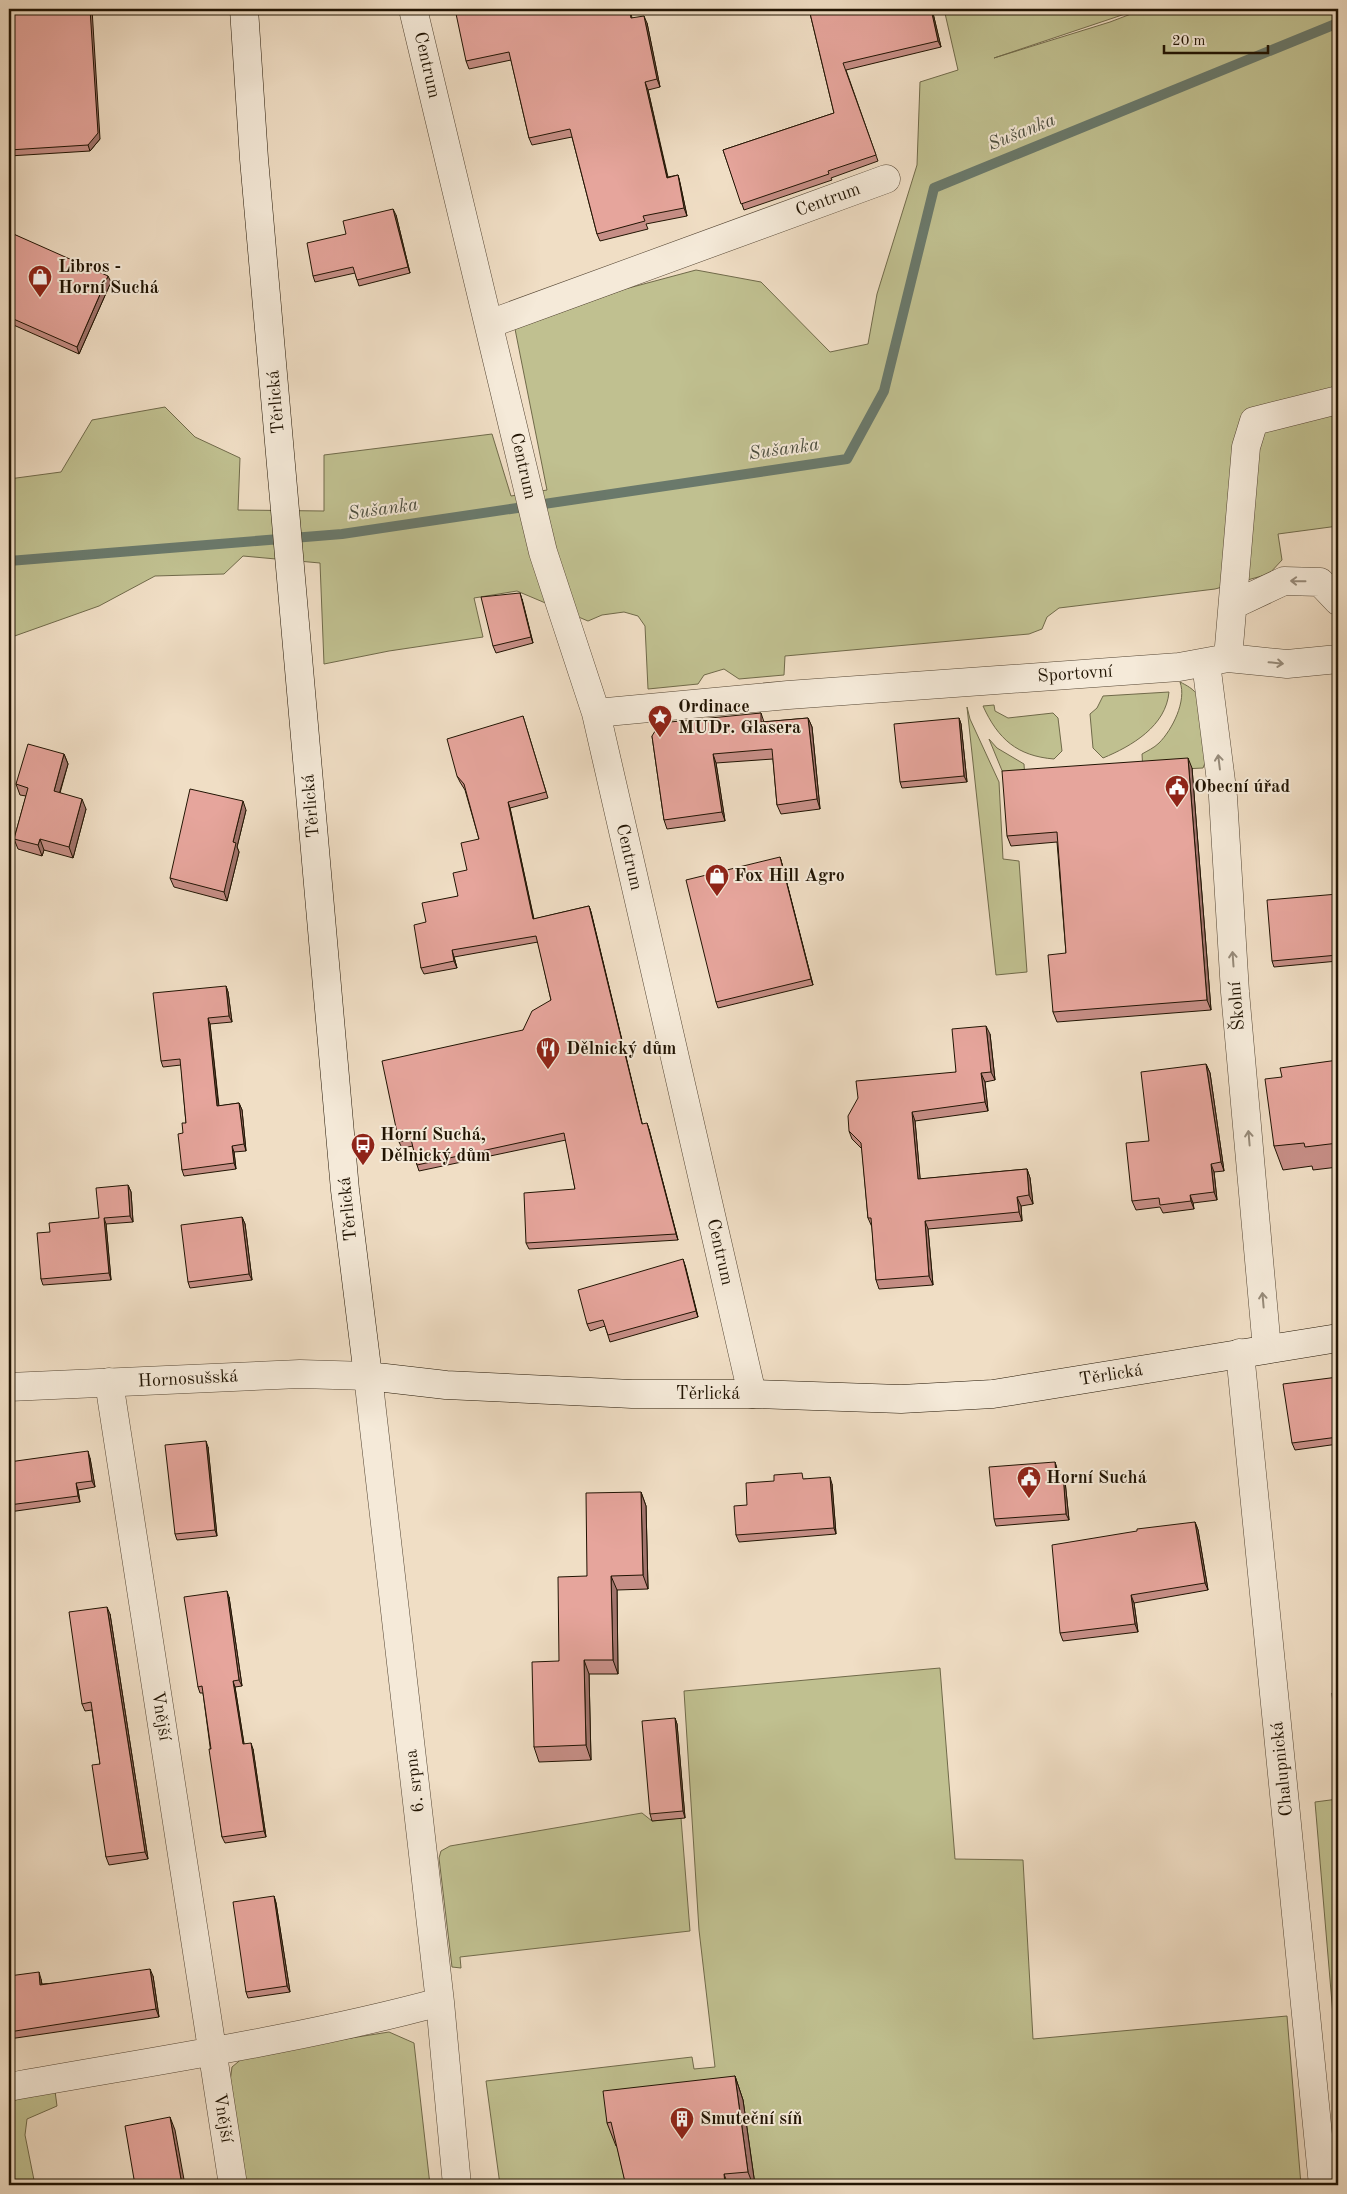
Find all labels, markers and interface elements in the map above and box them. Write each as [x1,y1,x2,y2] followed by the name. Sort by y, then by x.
[1164,22,1268,54] scale bar
[411,30,443,100] street label: Centrum
[1172,34,1206,49] text: 20 m
[985,111,1059,155] water label: Sušanka
[793,180,863,220] street label: Centrum
[58,258,159,297] place label: Libros - Horní Suchá
[27,264,53,298] shop icon: Libros - Horní Suchá
[264,369,288,435] street label: Těrlická
[507,431,539,501] street label: Centrum
[747,436,821,464] water label: Sušanka
[346,496,420,524] water label: Sušanka
[1290,577,1306,586] one-way arrow
[1268,658,1284,668] one-way arrow
[1037,662,1113,686] street label: Sportovní
[678,698,801,737] place label: Ordinace MUDr. Glasera
[647,704,673,738] place icon: Ordinace MUDr. Glasera
[1214,754,1224,770] one-way arrow
[299,773,323,839] street label: Těrlická
[1164,774,1190,808] public building icon: Obecní úřad
[1194,778,1290,796] place label: Obecní úřad
[613,822,645,892] street label: Centrum
[704,863,730,897] shop icon: Fox Hill Agro
[734,867,845,885] place label: Fox Hill Agro
[1229,951,1238,967] one-way arrow
[1221,981,1248,1032] street label: Školní
[535,1036,561,1070] restaurant icon: Dělnický dům
[566,1040,676,1058] place label: Dělnický dům
[380,1126,490,1165] place label: Horní Suchá, Dělnický dům
[1244,1131,1254,1147] one-way arrow
[350,1132,376,1166] bus stop icon: Horní Suchá, Dělnický dům
[336,1176,360,1242] street label: Těrlická
[704,1217,736,1287] street label: Centrum
[1258,1292,1268,1308] one-way arrow
[1078,1361,1144,1389] street label: Těrlická
[137,1367,239,1391] street label: Hornosušská
[676,1385,740,1403] street label: Těrlická
[1016,1465,1042,1499] public building icon: Horní Suchá
[1046,1469,1147,1487] place label: Horní Suchá
[148,1690,174,1742] street label: Vnější
[1268,1721,1296,1817] street label: Chalupnická
[402,1748,428,1814] street label: 6. srpna
[210,2092,236,2144] street label: Vnější
[669,2106,695,2140] building icon: Smuteční síň
[700,2110,802,2128] place label: Smuteční síň

